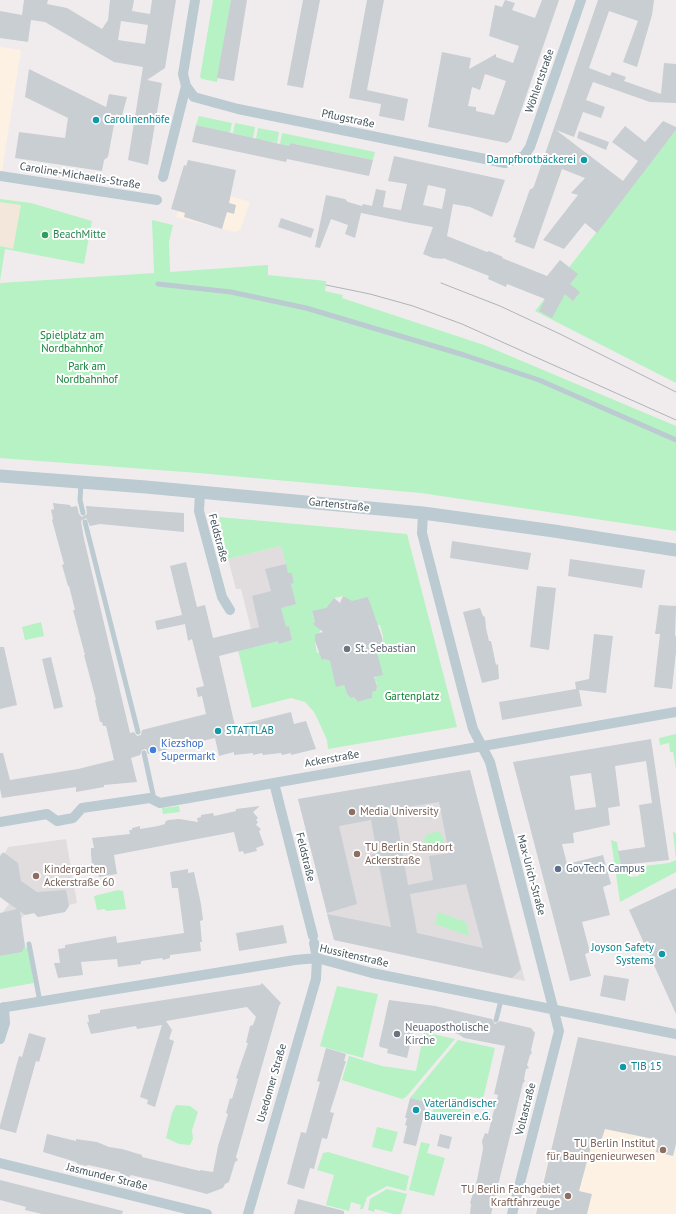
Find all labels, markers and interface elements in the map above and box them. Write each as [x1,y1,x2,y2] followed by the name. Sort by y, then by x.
[523,47,557,115] street label: Wöhlertstraße
[320,107,376,131] street label: Pflugstraße
[104,113,170,127] place label: Carolinenhöfe
[91,115,101,125] marker: Carolinenhöfe
[486,153,576,167] place label: Dampfbrotbäckerei
[579,155,589,165] marker: Dampfbrotbäckerei
[19,160,141,192] street label: Caroline-Michaelis-Straße
[53,228,106,242] place label: BeachMitte
[40,230,50,240] marker: BeachMitte
[40,329,104,355] park label: Spielplatz am Nordbahnhof
[56,360,118,386] park label: Park am Nordbahnhof
[308,495,370,515] street label: Gartenstraße
[205,512,231,564] street label: Feldstraße
[355,642,416,656] place label: St. Sebastian
[342,644,352,654] marker: St. Sebastian
[385,690,439,704] park label: Gartenplatz
[226,724,274,738] place label: STATTLAB
[213,726,223,736] marker: STATTLAB
[161,737,215,763] place label: Kiezshop Supermarkt
[148,745,158,755] marker: Kiezshop Supermarkt
[304,748,360,770] street label: Ackerstraße
[360,805,439,819] place label: Media University
[347,807,357,817] marker: Media University
[293,831,317,883] street label: Feldstraße
[514,833,548,917] street label: Max-Urich-Straße
[365,841,453,867] place label: TU Berlin Standort Ackerstraße
[352,849,362,859] marker: TU Berlin Standort Ackerstraße
[566,862,645,876] place label: GovTech Campus
[44,863,114,889] place label: Kindergarten Ackerstraße 60
[553,864,563,874] marker: GovTech Campus
[31,871,41,881] marker: Kindergarten Ackerstraße 60
[591,941,654,967] place label: Joyson Safety Systems
[318,942,390,970] street label: Hussitenstraße
[657,949,667,959] marker: Joyson Safety Systems
[405,1021,489,1047] place label: Neuapostholische Kirche
[392,1029,402,1039] marker: Neuapostholische Kirche
[254,1042,290,1124] street label: Usedomer Straße
[631,1060,662,1074] place label: TIB 15
[618,1062,628,1072] marker: TIB 15
[513,1081,539,1137] street label: Voltastraße
[424,1097,497,1123] place label: Vaterländischer Bauverein e.G.
[411,1105,421,1115] marker: Vaterländischer Bauverein e.G.
[547,1137,655,1163] place label: TU Berlin Institut für Bauingenieurwesen
[658,1145,668,1155] marker: TU Berlin Institut für Bauingenieurwesen
[65,1161,149,1193] street label: Jasmunder Straße
[461,1183,560,1209] place label: TU Berlin Fachgebiet Kraftfahrzeuge
[563,1191,573,1201] marker: TU Berlin Fachgebiet Kraftfahrzeuge

